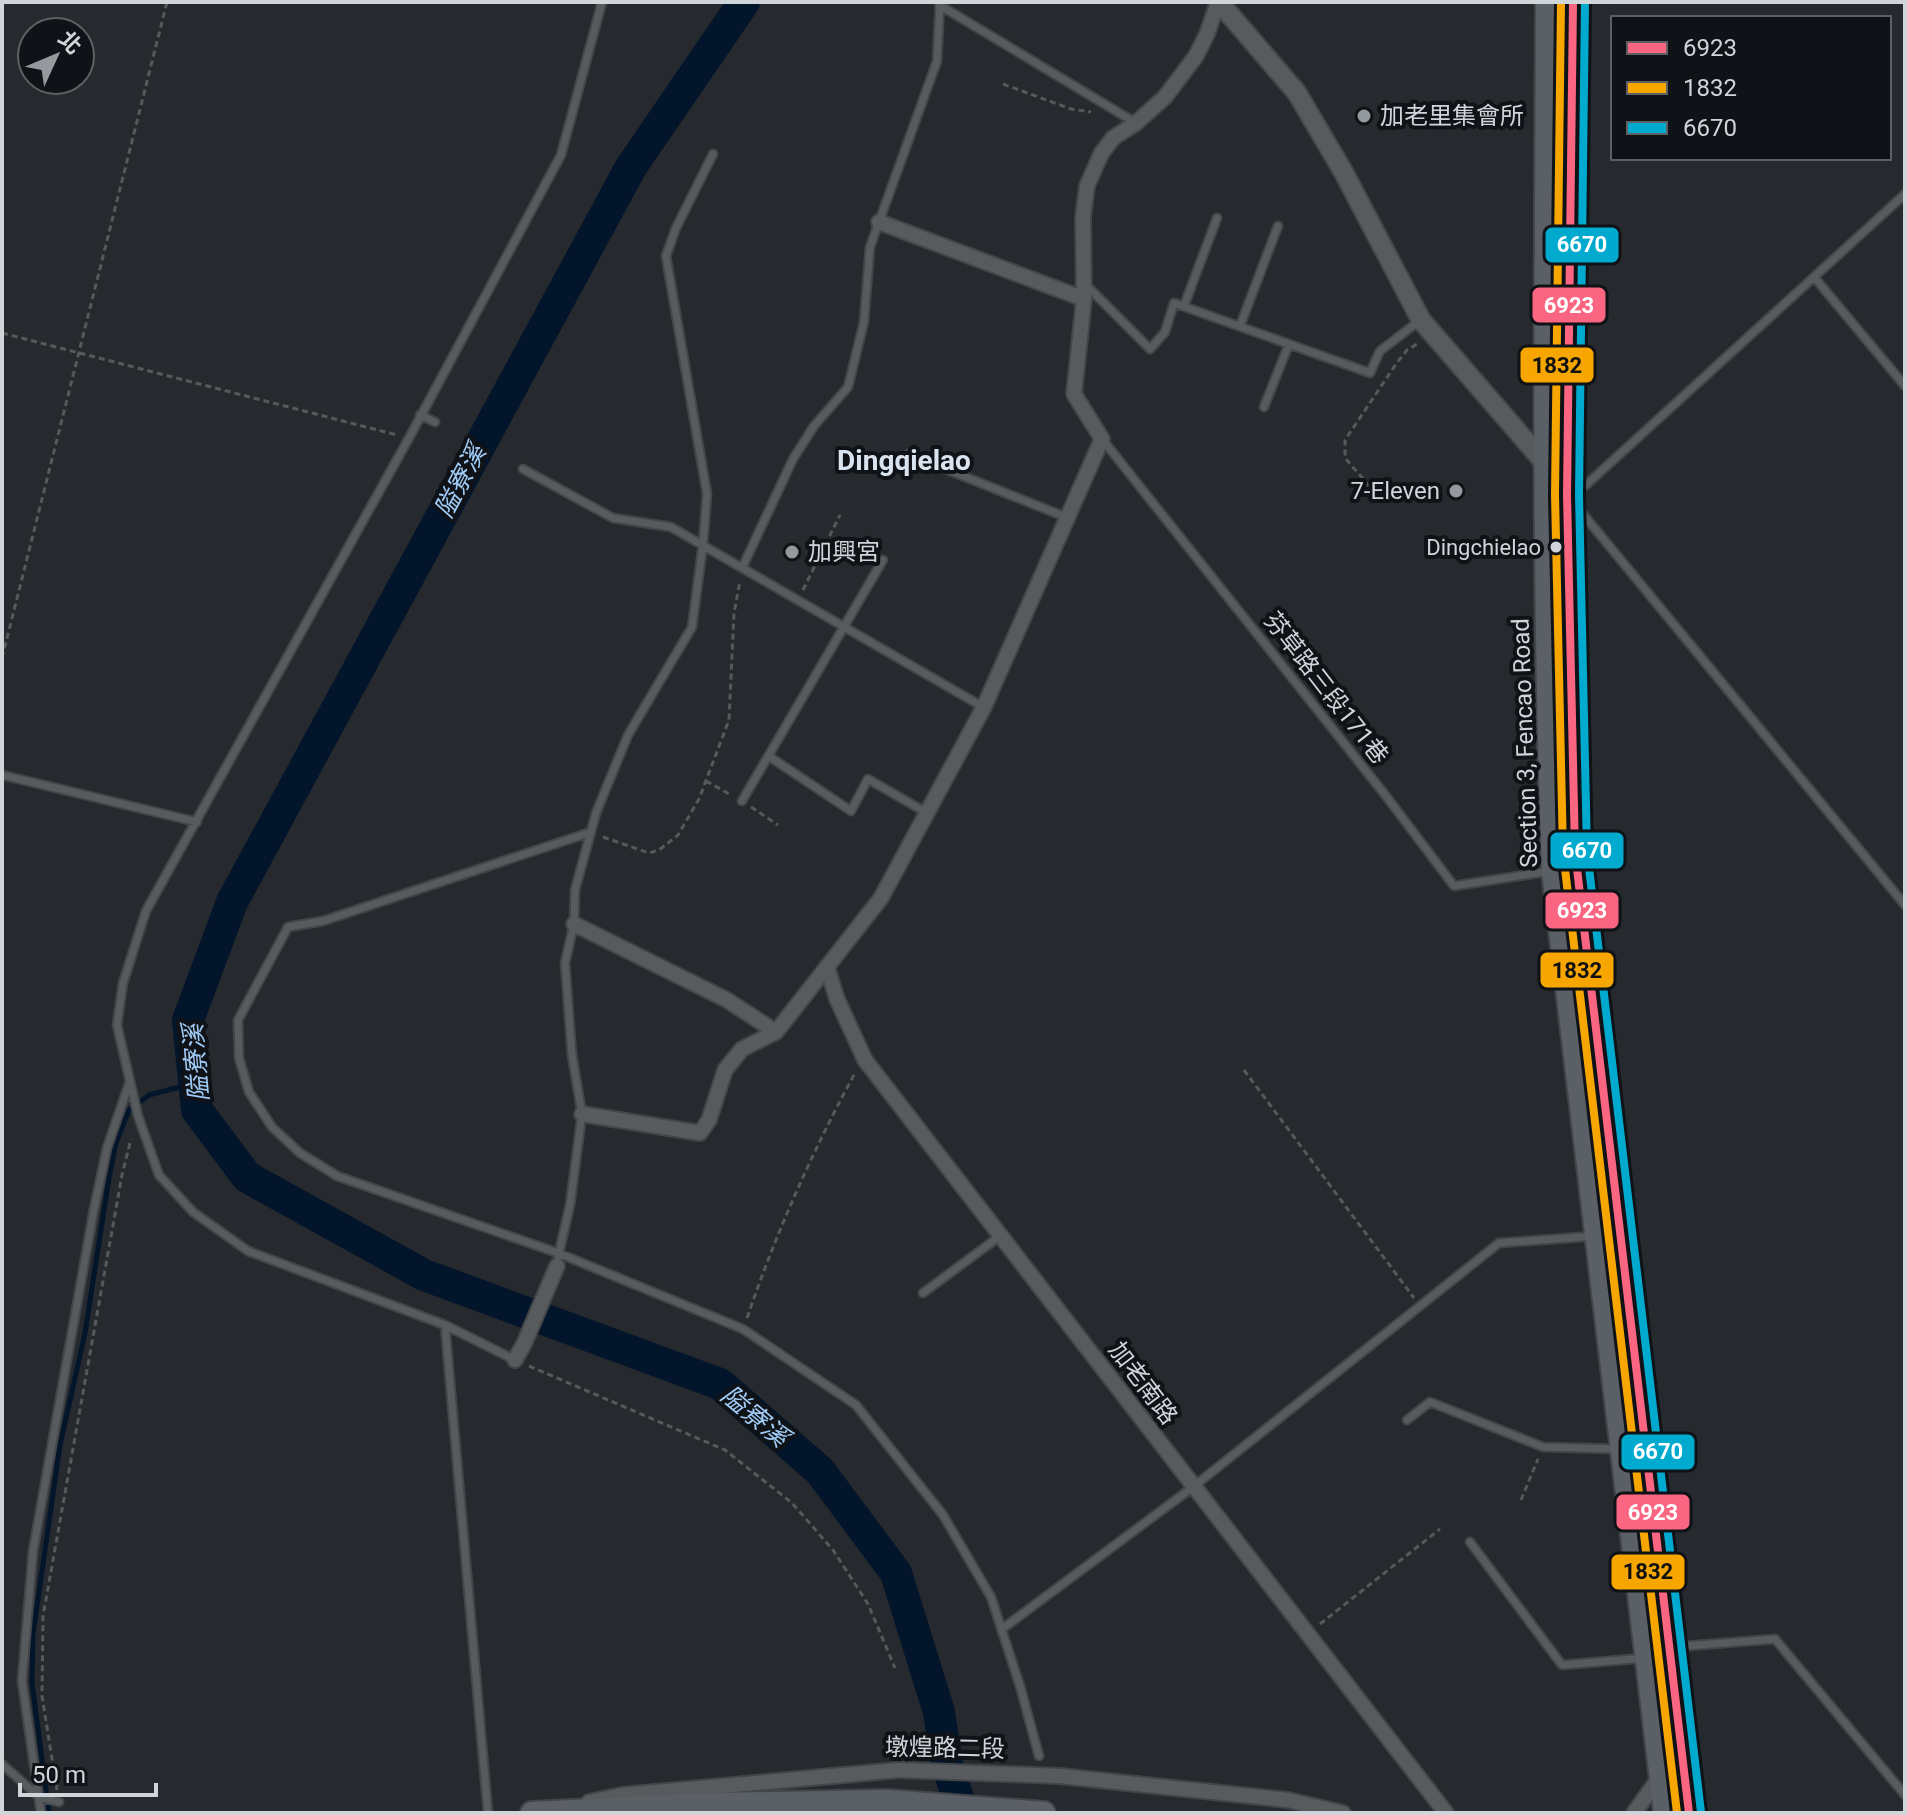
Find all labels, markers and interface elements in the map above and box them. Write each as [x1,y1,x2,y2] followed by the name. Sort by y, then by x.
[16,16,96,96] north arrow
[1611,16,1891,160] legend
[53,26,87,59] text: 北
[1683,34,1737,62] text: 6923
[1683,74,1737,102] text: 1832
[1380,102,1524,130] place label: 加老里集會所
[1355,107,1373,125] marker: 加老里集會所
[1683,114,1737,142] text: 6670
[1544,226,1620,264] line badge: 6670
[1557,232,1607,257] text: 6670
[1531,286,1607,324] line badge: 6923
[1544,293,1594,318] text: 6923
[1519,346,1595,384] line badge: 1832
[1532,353,1582,378] text: 1832
[428,436,493,522] water label: 隘寮溪
[837,444,971,477] district label: Dingqielao
[1350,477,1440,505] place label: 7-Eleven
[1447,482,1465,500] marker: 7-Eleven
[1426,535,1541,560] place label: Dingchielao
[808,538,880,566] place label: 加興宮
[1548,539,1564,555] marker: Dingchielao
[783,543,801,561] marker: 加興宮
[1258,607,1394,769] street label: 芬草路三段171巷
[1507,618,1543,868] street label: Section 3, Fencao Road
[1549,831,1625,870] line badge: 6670
[1562,838,1612,863] text: 6670
[1544,891,1620,930] line badge: 6923
[1557,898,1607,923] text: 6923
[1539,951,1615,989] line badge: 1832
[1552,958,1602,983] text: 1832
[177,1019,214,1103] water label: 隘寮溪
[1103,1336,1183,1430] street label: 加老南路
[715,1379,798,1455] water label: 隘寮溪
[1620,1433,1696,1471] line badge: 6670
[1633,1439,1683,1464] text: 6670
[1615,1493,1691,1531] line badge: 6923
[1628,1500,1678,1525] text: 6923
[1610,1553,1686,1591] line badge: 1832
[1623,1559,1673,1584] text: 1832
[885,1733,1005,1763] street label: 墩煌路二段
[20,1747,156,1797] scale bar
[32,1761,86,1789] text: 50 m

